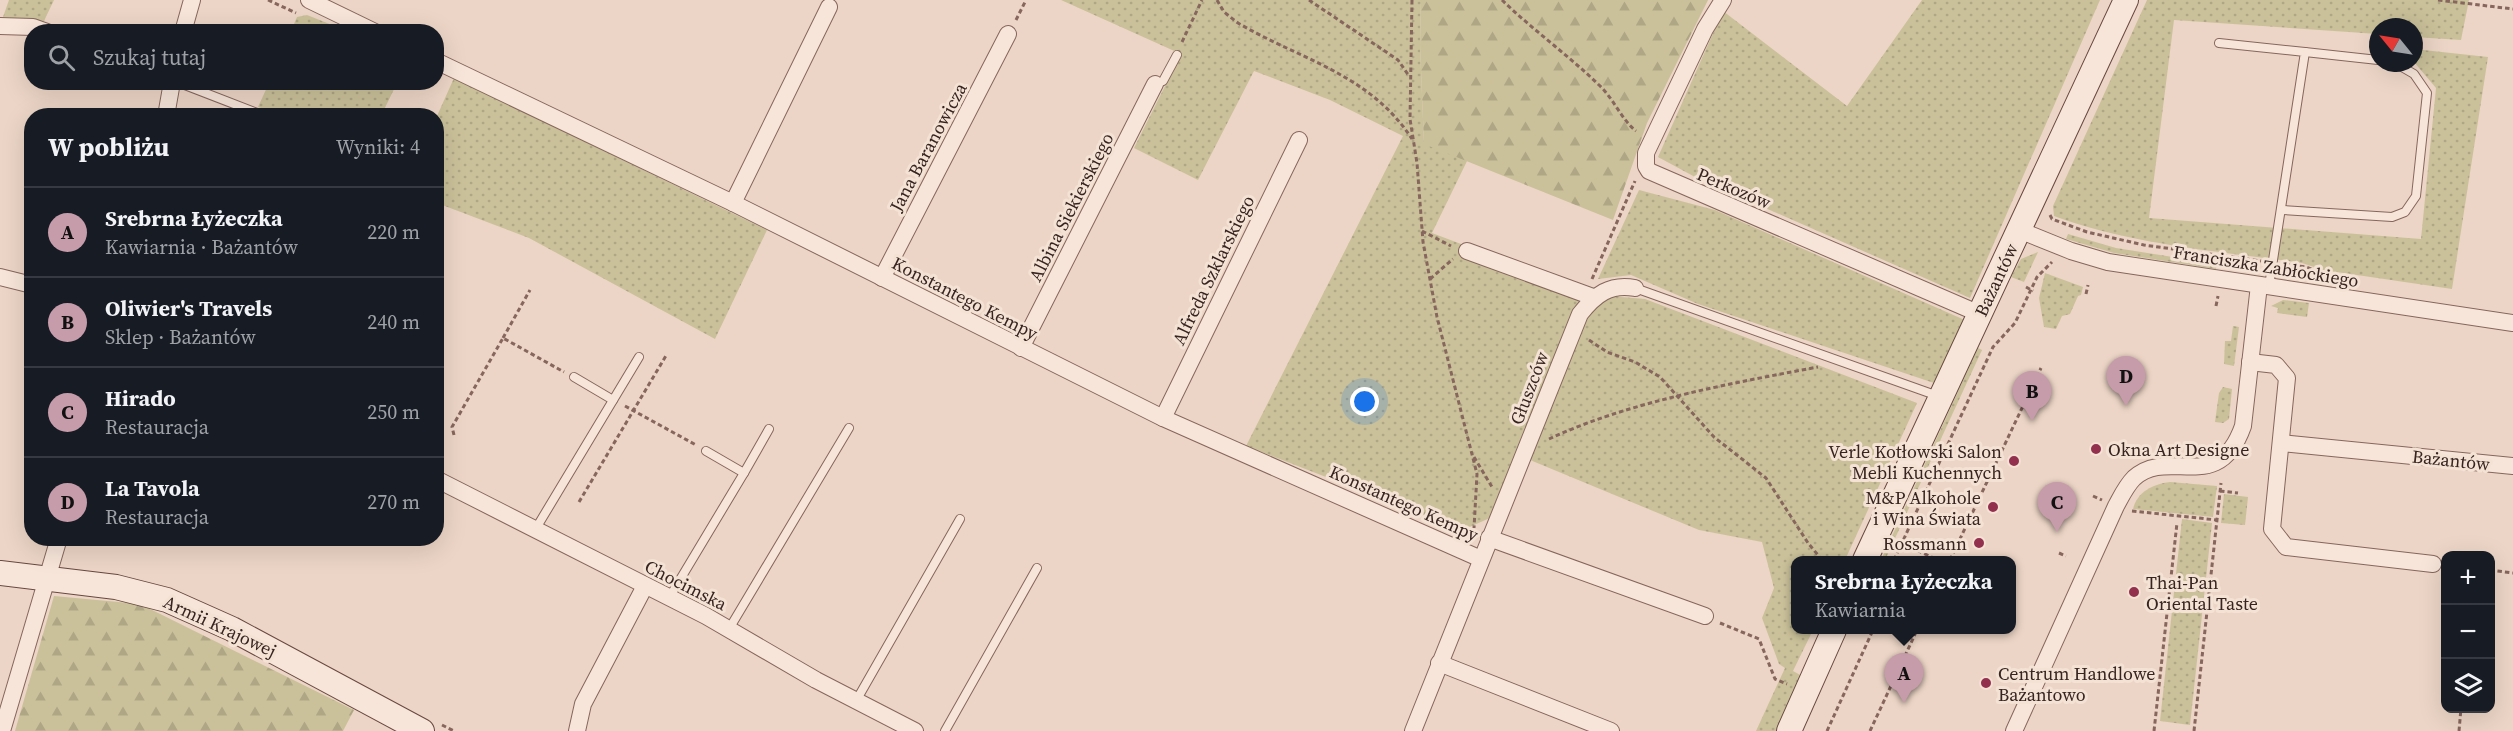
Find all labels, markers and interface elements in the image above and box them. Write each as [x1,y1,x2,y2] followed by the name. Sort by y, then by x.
[2369,18,2423,72] north arrow
[24,24,444,90] search box
[45,41,78,74] icon: search
[93,42,206,72] text: Szukaj tutaj
[883,77,973,217] street label: Jana Baranowicza
[1023,128,1119,286] street label: Albina Siekierskiego
[48,129,169,165] text: W pobliżu
[336,133,420,161] text: Wyniki: 4
[1693,161,1775,215] street label: Perkozów
[1166,191,1260,349] street label: Alfreda Szklarskiego
[105,203,283,233] text: Srebrna Łyżeczka
[61,218,74,246] text: A
[367,218,420,246] text: 220 m
[105,233,298,261] text: Kawiarnia · Bażantów
[1968,239,2024,321] street label: Bażantów
[2172,239,2361,293] street label: Franciszka Zabłockiego
[888,250,1043,346] street label: Konstantego Kempy
[105,293,272,323] text: Oliwier's Travels
[61,308,74,336] text: B
[367,308,420,336] text: 240 m
[105,323,256,351] text: Sklep · Bażantów
[1504,348,1554,428] street label: Głuszców
[2106,356,2146,406] pin: D
[2012,372,2052,421] pin: B
[105,383,176,413] text: Hirado
[1350,387,1379,416] your location
[61,398,74,426] text: C
[367,398,420,426] text: 250 m
[105,413,209,441] text: Restauracja
[2108,437,2249,462] place label: Okna Art Designe
[1828,439,2002,485] place label: Verle Kotłowski Salon Mebli Kuchennych
[2089,442,2103,456] marker: Okna Art Designe
[2411,443,2491,477] street label: Bażantów
[2007,454,2021,468] marker: Verle Kotłowski Salon Mebli Kuchennych
[1326,459,1483,547] street label: Konstantego Kempy
[105,473,200,503] text: La Tavola
[2038,482,2076,532] pin: C
[1865,485,1982,531] place label: M&P Alkohole i Wina Świata
[60,488,75,516] text: D
[367,488,420,516] text: 270 m
[1986,500,2000,514] marker: M&P Alkohole i Wina Świata
[105,503,209,531] text: Restauracja
[1883,531,1967,556] place label: Rossmann
[1972,536,1986,550] marker: Rossmann
[2441,551,2495,713] map controls
[2441,551,2495,605] button: +
[641,554,732,617] street label: Chocimska
[1791,556,2016,634] popup
[1815,566,1992,596] text: Srebrna Łyżeczka
[2146,570,2258,616] place label: Thai-Pan Oriental Taste
[2127,585,2141,599] marker: Thai-Pan Oriental Taste
[160,589,280,663] street label: Armii Krajowej
[1815,596,1906,624] text: Kawiarnia
[2441,605,2495,659] button: −
[1884,654,1924,703] pin: A
[2441,659,2495,713] button: layers
[1998,661,2156,707] place label: Centrum Handlowe Bażantowo
[1979,676,1993,690] marker: Centrum Handlowe Bażantowo

